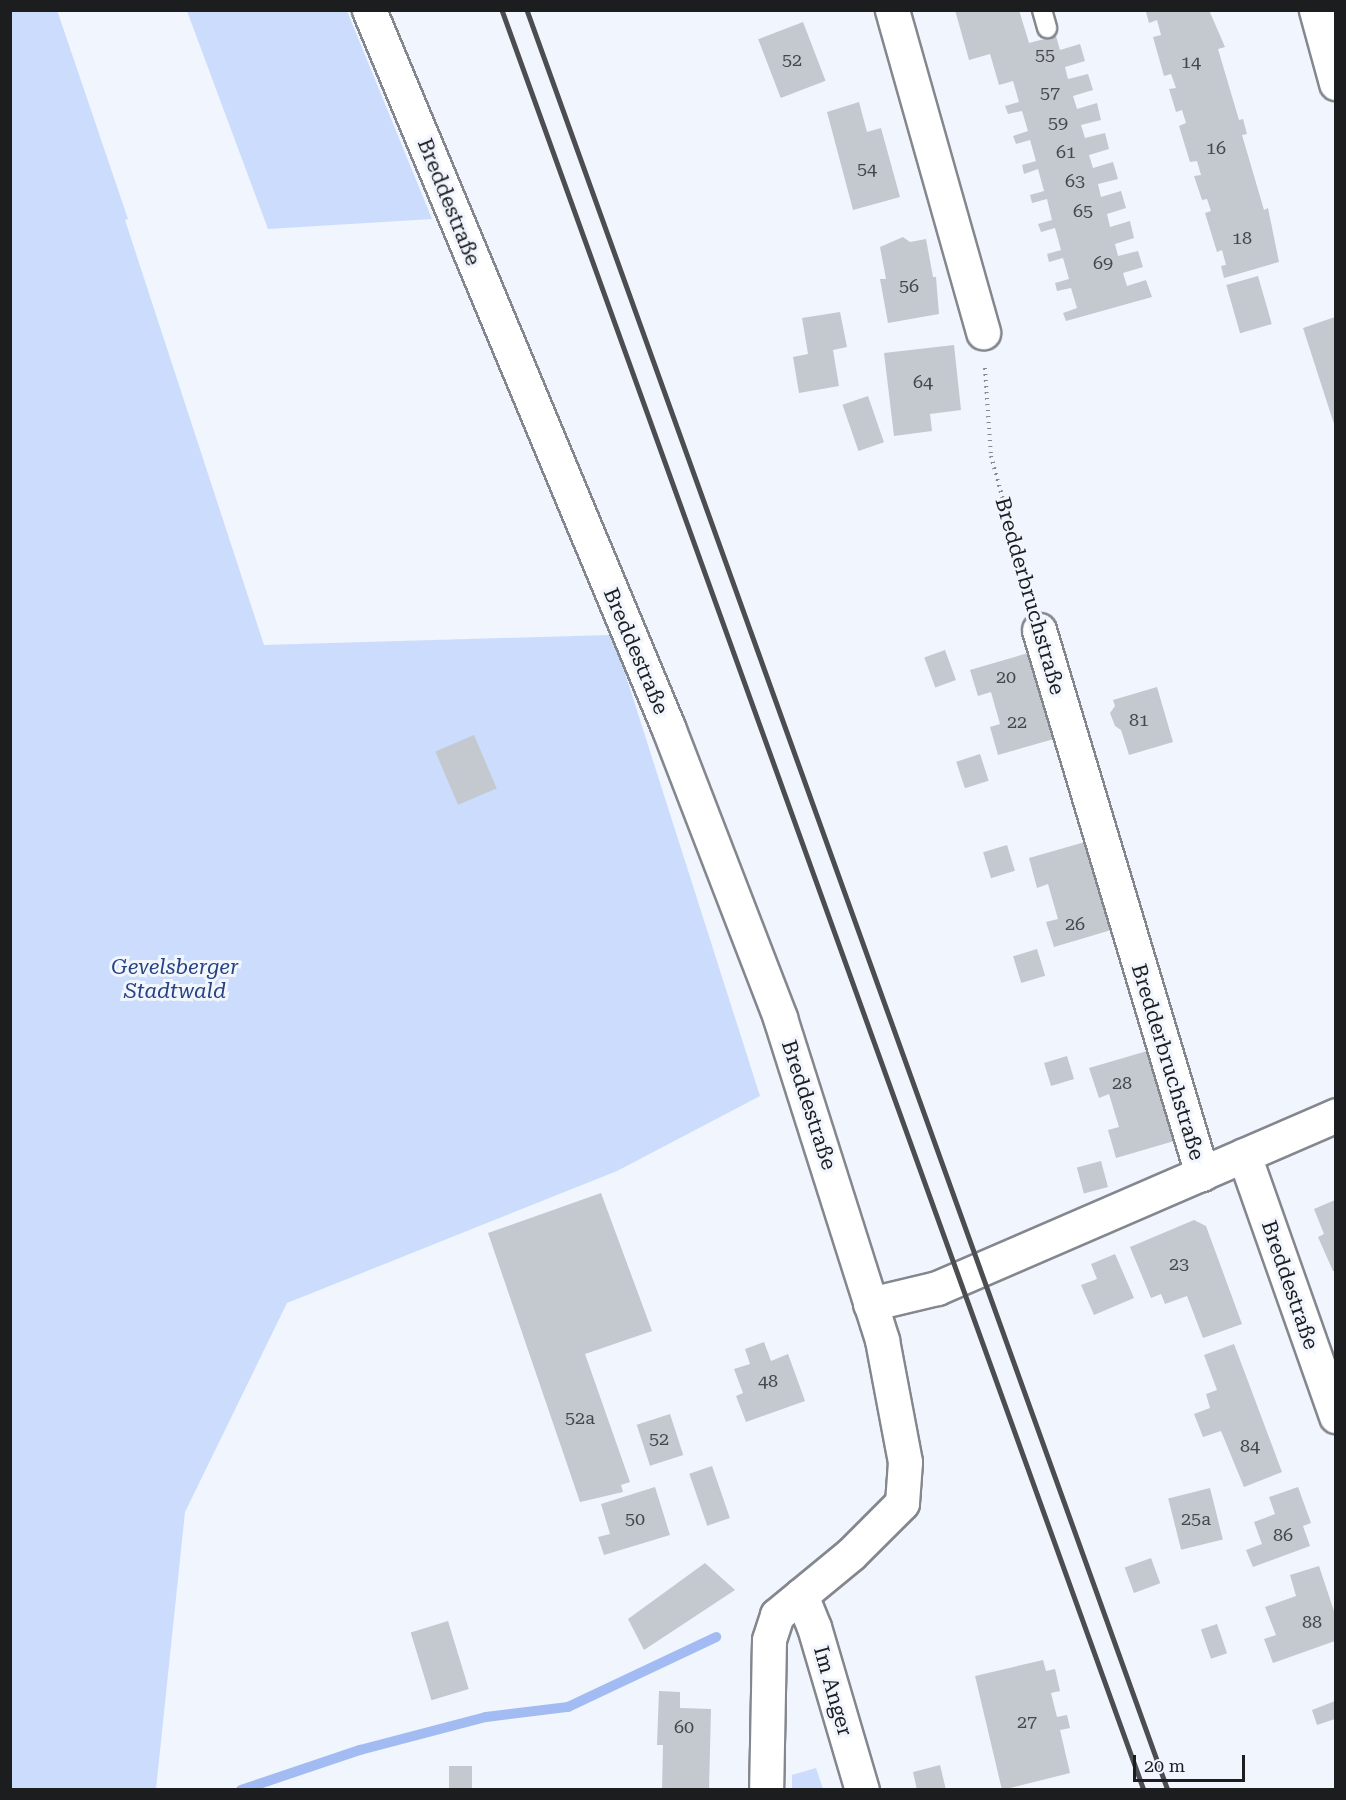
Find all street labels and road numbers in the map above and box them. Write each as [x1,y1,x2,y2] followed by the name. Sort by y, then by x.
[412,135,486,269] street label: Breddestraße
[990,494,1070,698] street label: Bredderbruchstraße
[598,584,674,718] street label: Breddestraße
[1126,961,1210,1163] street label: Bredderbruchstraße
[776,1037,842,1173] street label: Breddestraße
[1256,1217,1324,1353] street label: Breddestraße
[808,1643,858,1739] street label: Im Anger

